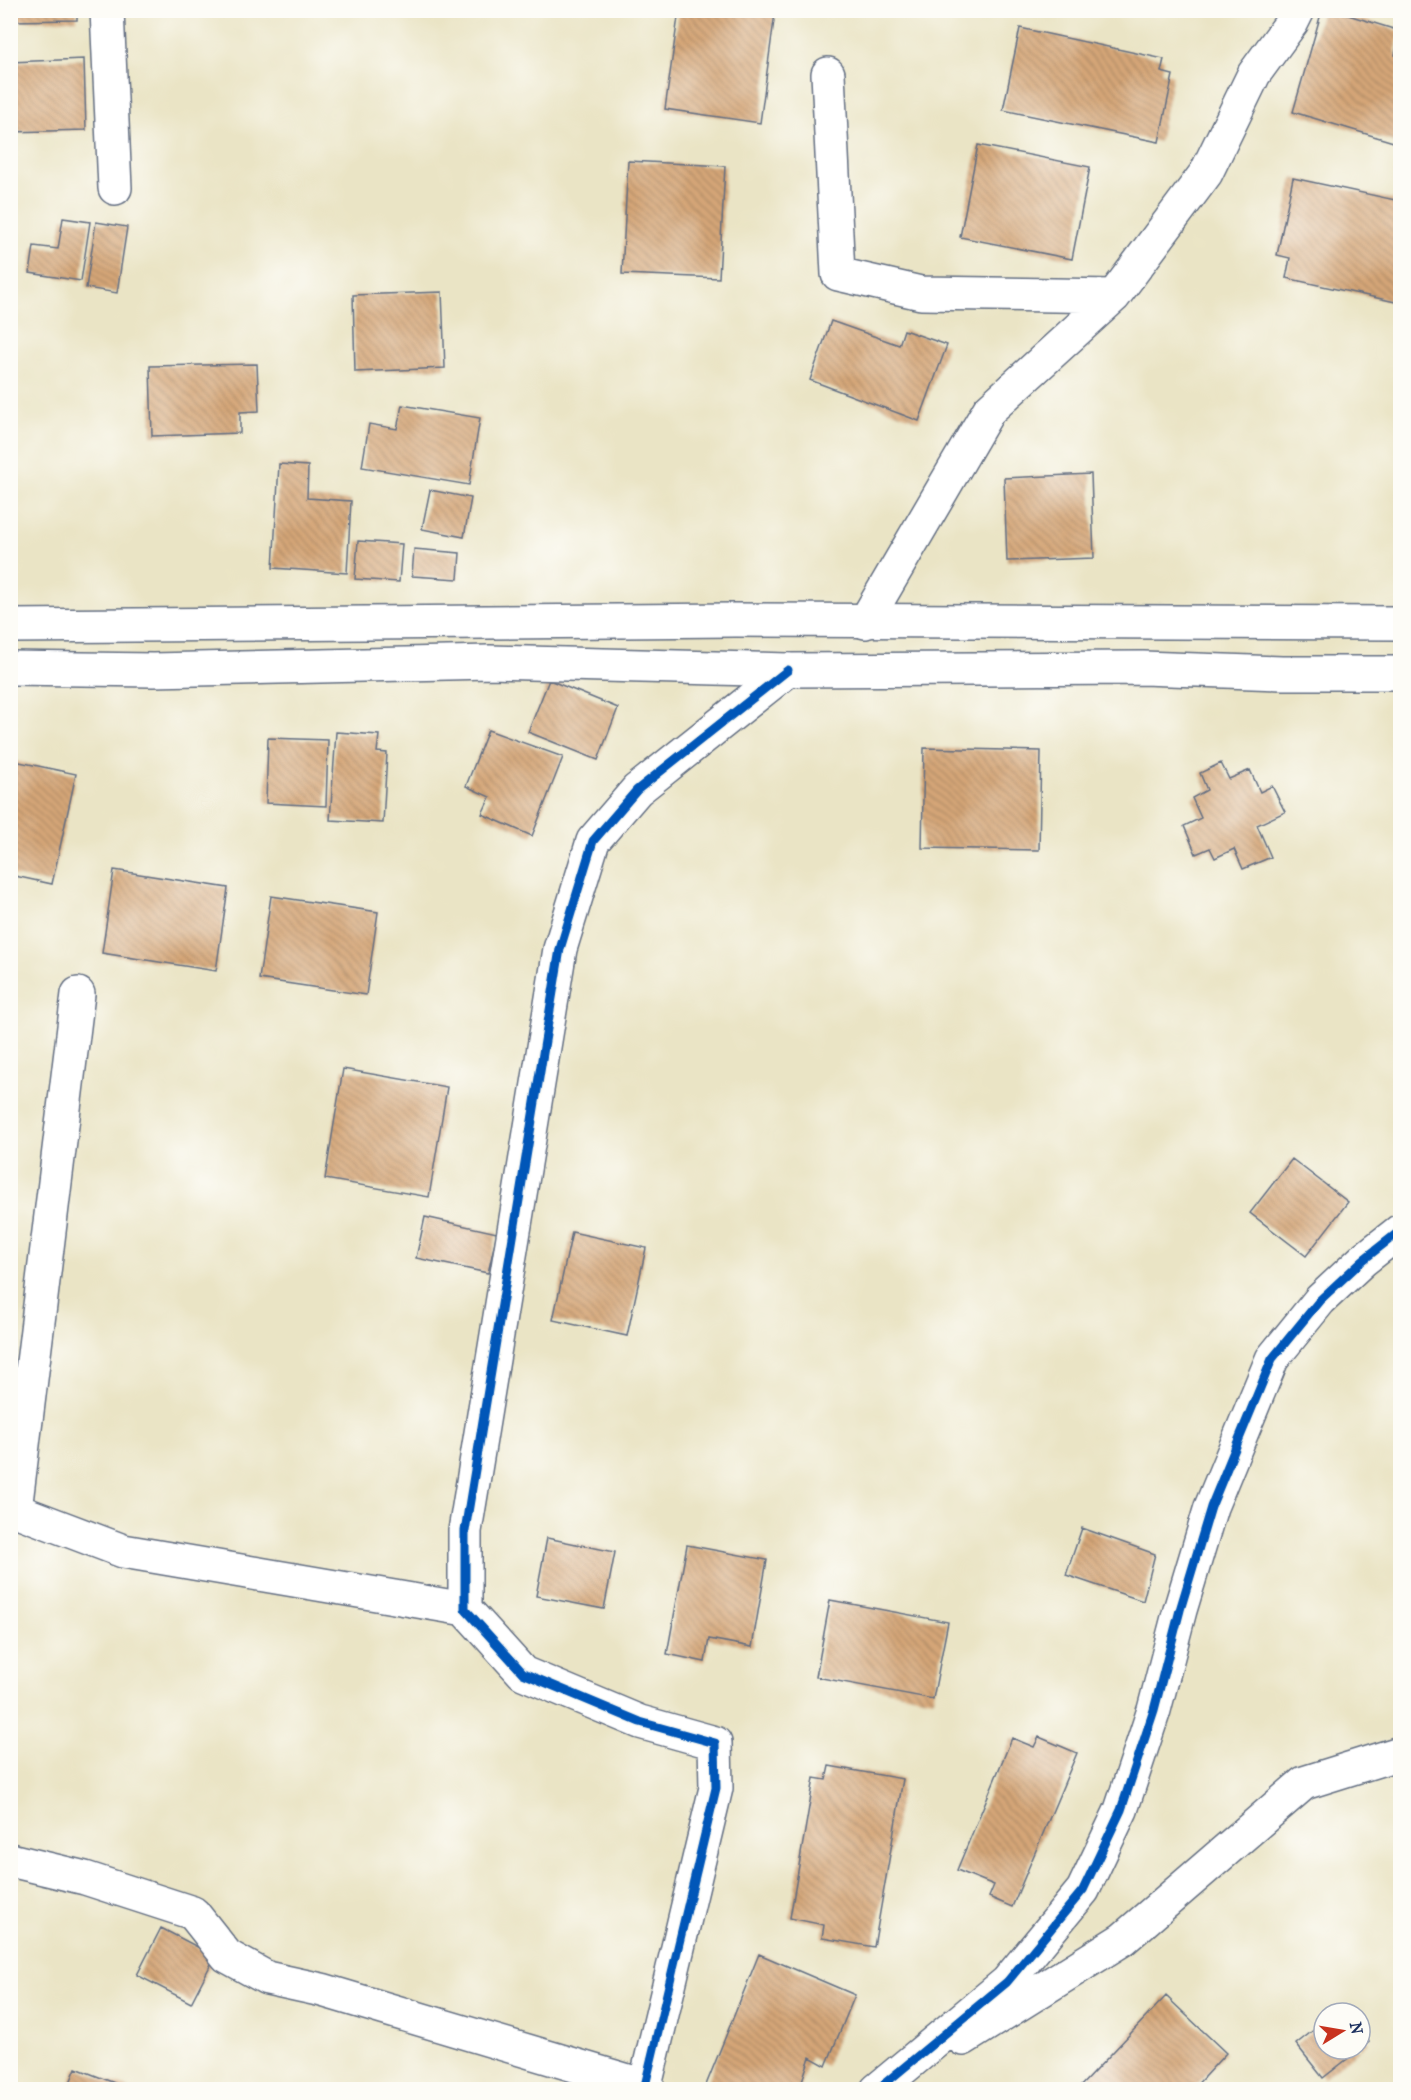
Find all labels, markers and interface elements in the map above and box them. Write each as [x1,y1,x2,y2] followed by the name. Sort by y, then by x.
[1312,2001,1372,2061] north arrow
[1346,2020,1367,2037] text: N

